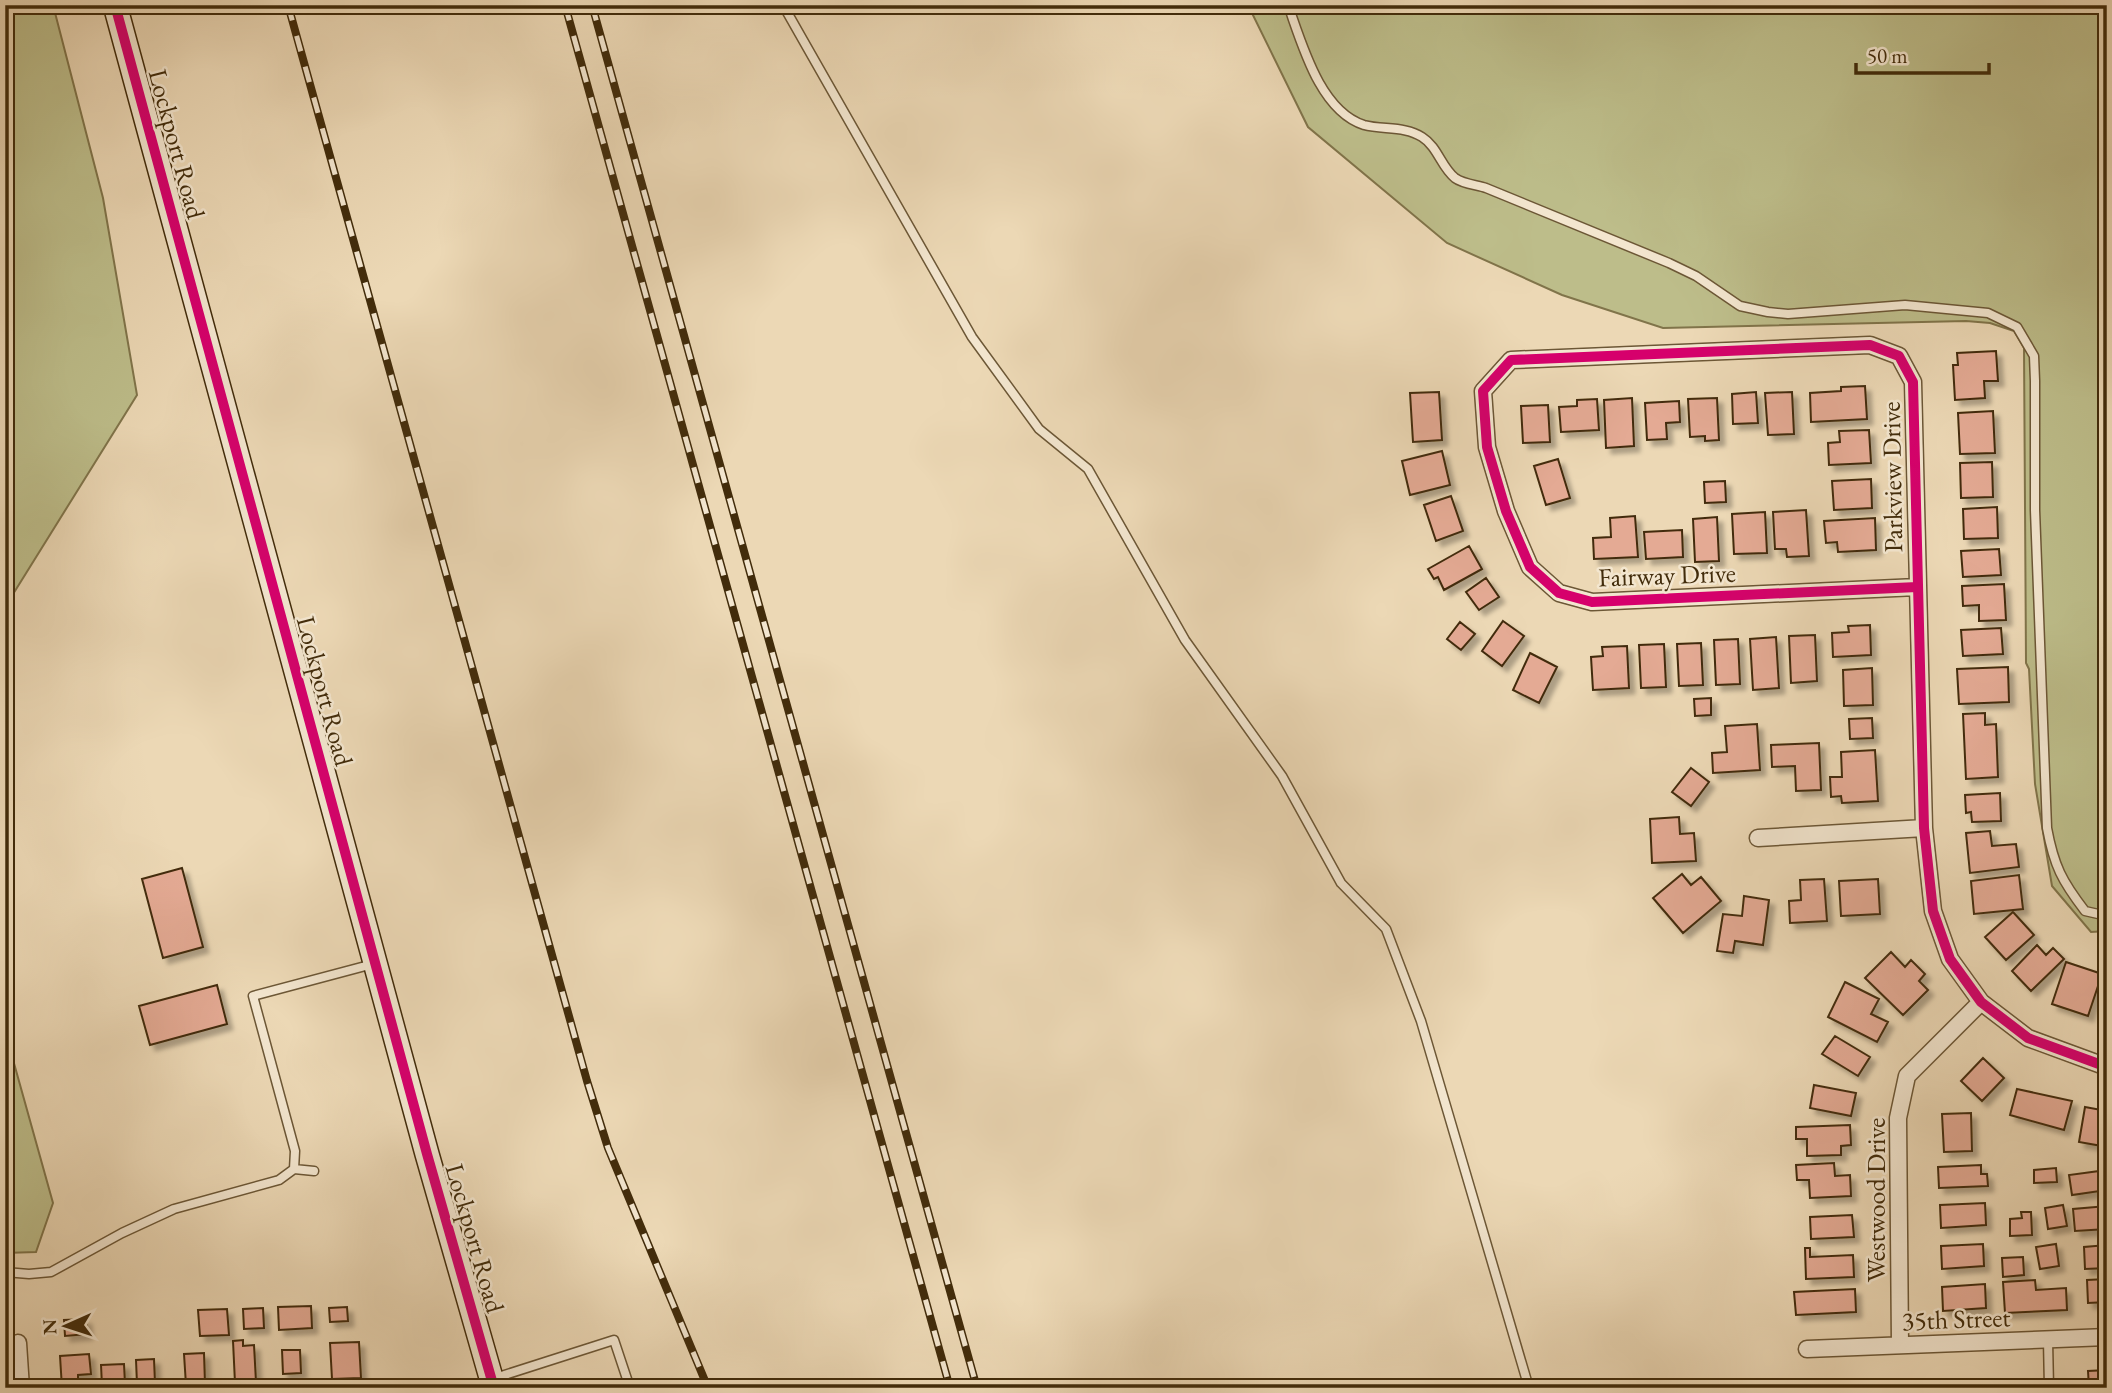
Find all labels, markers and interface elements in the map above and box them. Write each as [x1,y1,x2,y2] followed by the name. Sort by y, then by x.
[1856,32,1990,76] scale bar
[1867,42,1908,69] text: 50 m
[141,65,214,223] street label: Lockport Road
[1874,401,1910,553] street label: Parkview Drive
[1598,556,1736,594] street label: Fairway Drive
[289,612,362,770] street label: Lockport Road
[1859,1118,1893,1282] street label: Westwood Drive
[437,1159,513,1317] street label: Lockport Road
[32,1292,102,1362] north arrow
[1901,1300,2011,1338] street label: 35th Street
[37,1318,62,1335] text: N

